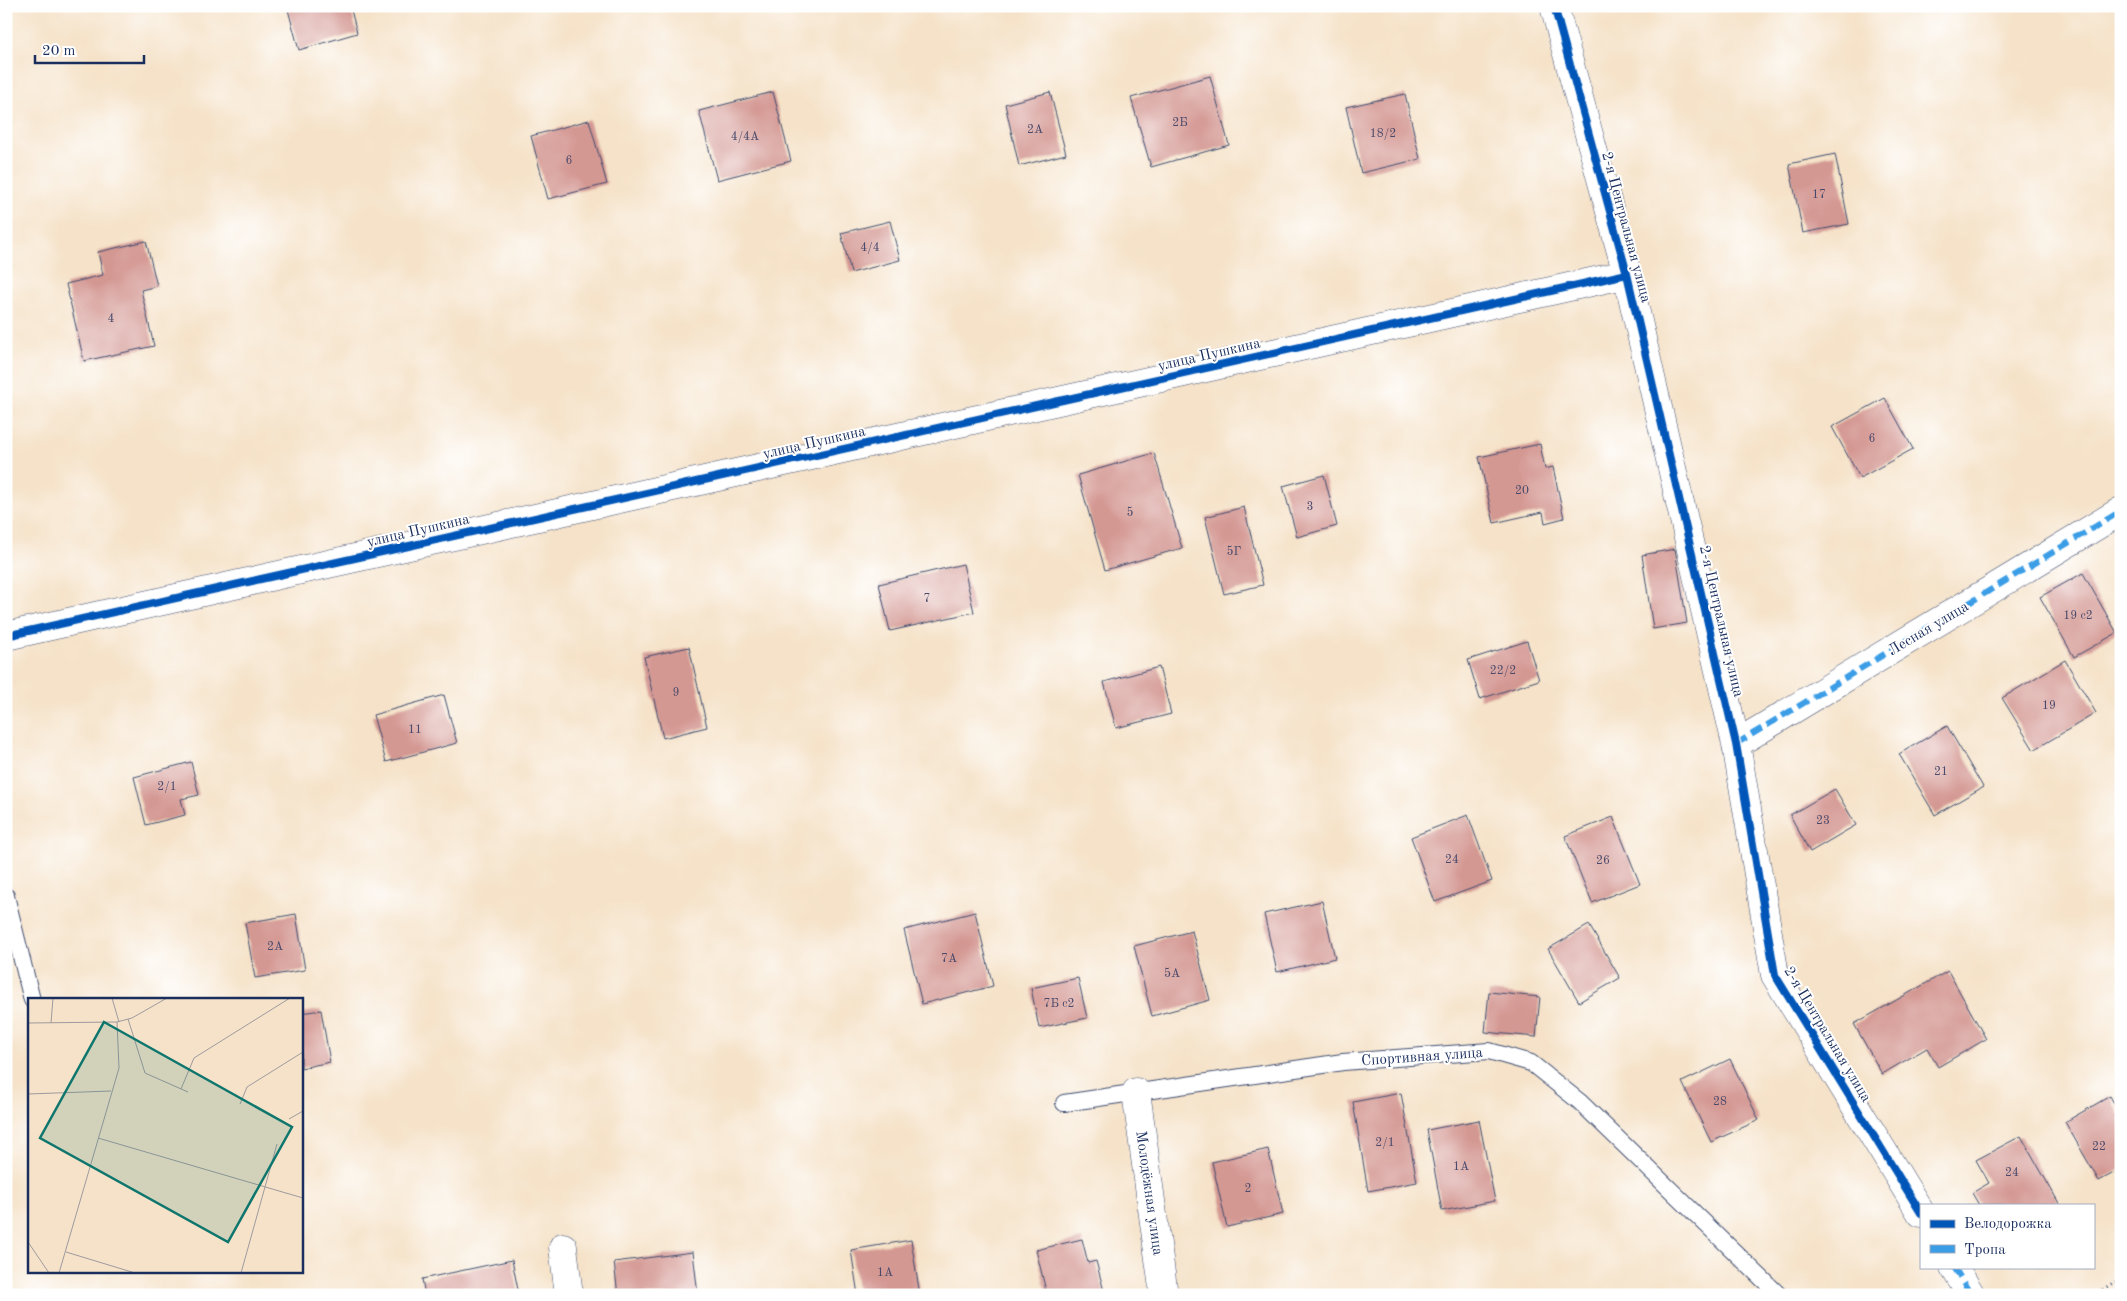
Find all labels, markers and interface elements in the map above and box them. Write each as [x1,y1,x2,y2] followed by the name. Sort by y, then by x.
[35,32,144,64] scale bar
[42,44,76,59] text: 20 m
[1172,117,1188,129] house number: 2Б
[1027,124,1043,136] house number: 2А
[1370,128,1396,140] house number: 18/2
[731,131,759,143] house number: 4/4А
[1598,150,1653,305] street label: 2-я Центральная улица
[566,155,573,167] house number: 6
[1812,189,1826,201] house number: 17
[860,242,880,254] house number: 4/4
[108,313,115,325] house number: 4
[1156,336,1263,375] street label: улица Пушкина
[761,424,868,463] street label: улица Пушкина
[1869,433,1876,445] house number: 6
[1515,485,1529,497] house number: 20
[1307,501,1313,513] house number: 3
[1127,506,1134,519] house number: 5
[365,512,472,551] street label: улица Пушкина
[1696,544,1745,699] street label: 2-я Центральная улица
[1227,545,1242,558] house number: 5Г
[924,593,930,605] house number: 7
[1886,599,1972,659] street label: Лесная улица
[2063,610,2093,622] house number: 19 с2
[1490,665,1516,677] house number: 22/2
[673,687,679,699] house number: 9
[2042,700,2056,712] house number: 19
[408,724,422,736] house number: 11
[1934,766,1948,778] house number: 21
[157,781,177,793] house number: 2/1
[1816,815,1830,827] house number: 23
[1445,854,1459,866] house number: 24
[1596,855,1610,867] house number: 26
[267,941,283,953] house number: 2А
[941,953,957,965] house number: 7А
[1780,964,1873,1106] street label: 2-я Центральная улица
[1164,967,1180,980] house number: 5А
[28,998,302,1274] inset map
[1043,998,1075,1010] house number: 7Б с2
[1361,1046,1484,1069] street label: Спортивная улица
[1713,1096,1727,1108] house number: 28
[1132,1130,1165,1257] street label: Молодёжная улица
[1375,1137,1395,1149] house number: 2/1
[2092,1141,2106,1153] house number: 22
[1453,1161,1469,1173] house number: 1А
[2005,1167,2019,1179] house number: 24
[1245,1183,1251,1195] house number: 2
[1920,1204,2094,1268] legend
[1964,1217,2052,1232] text: Велодорожка
[1964,1243,2006,1258] text: Тропа
[877,1267,893,1279] house number: 1А

